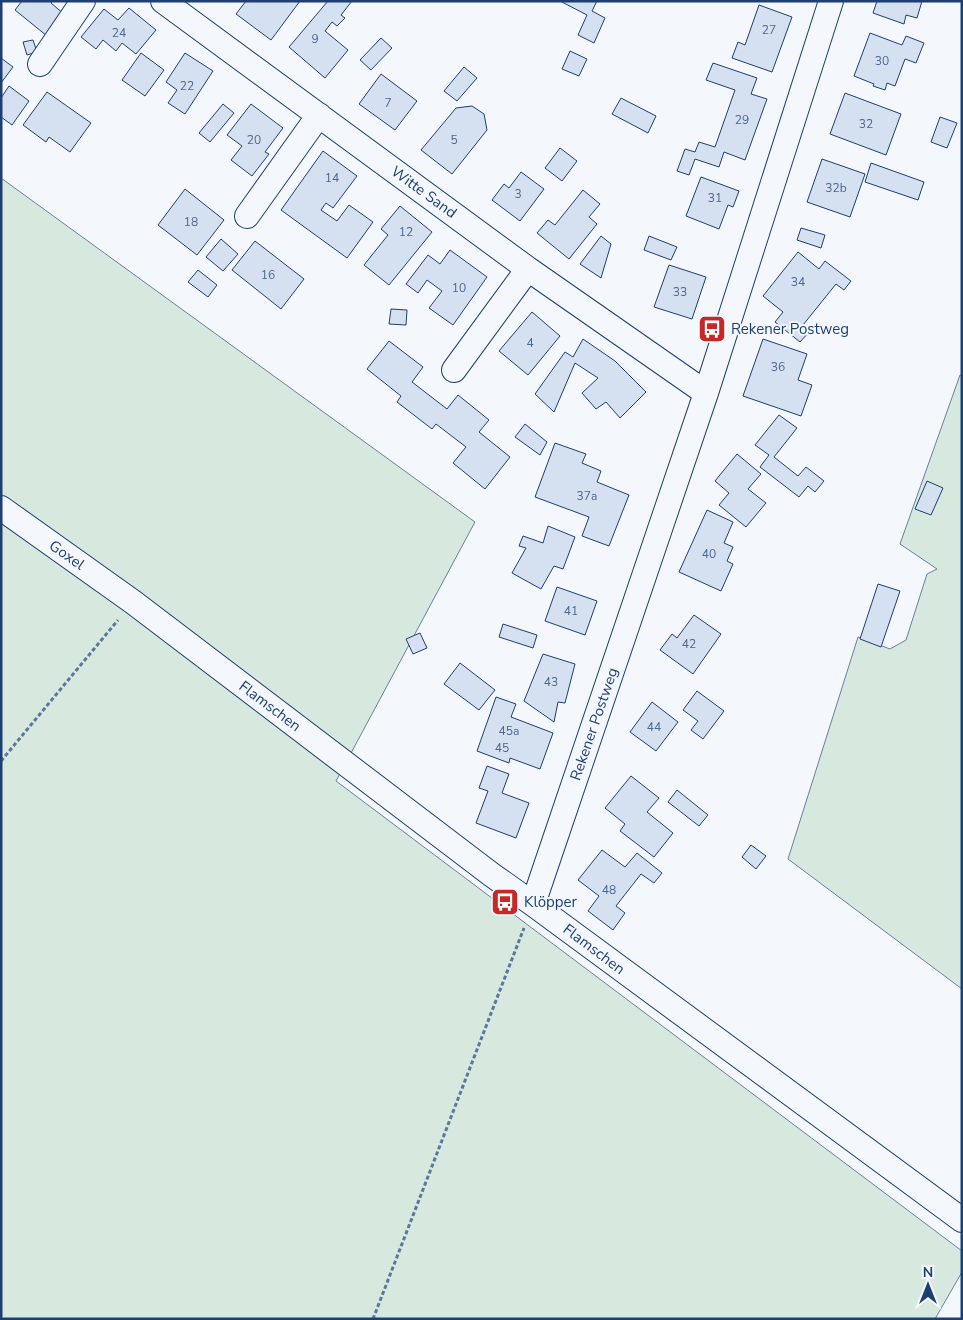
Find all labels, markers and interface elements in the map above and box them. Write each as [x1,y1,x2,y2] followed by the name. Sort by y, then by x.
[762,22,776,38] house number: 27
[112,25,126,41] house number: 24
[311,31,319,47] house number: 9
[875,53,889,69] house number: 30
[180,78,194,94] house number: 22
[384,95,392,111] house number: 7
[735,112,749,128] house number: 29
[859,116,873,132] house number: 32
[247,132,261,148] house number: 20
[450,132,458,148] house number: 5
[387,161,461,223] street label: Witte Sand
[325,170,339,186] house number: 14
[825,180,847,196] house number: 32b
[514,186,522,202] house number: 3
[708,190,722,206] house number: 31
[184,214,198,230] house number: 18
[399,224,413,240] house number: 12
[261,267,275,283] house number: 16
[791,274,805,290] house number: 34
[452,280,466,296] house number: 10
[673,284,687,300] house number: 33
[697,314,727,344] bus stop icon: Rekener Postweg
[731,319,849,339] place label: Rekener Postweg
[526,335,534,351] house number: 4
[771,359,785,375] house number: 36
[577,488,597,504] house number: 37a
[45,536,89,575] street label: Goxel
[702,546,716,562] house number: 40
[564,603,578,619] house number: 41
[682,636,696,652] house number: 42
[565,665,623,783] street label: Rekener Postweg
[544,674,558,690] house number: 43
[235,676,305,736] street label: Flamschen
[647,719,661,735] house number: 44
[499,723,519,739] house number: 45a
[495,740,509,756] house number: 45
[602,882,616,898] house number: 48
[490,887,520,917] bus stop icon: Klöpper
[524,892,578,912] place label: Klöpper
[559,919,629,979] street label: Flamschen
[903,1260,953,1310] north arrow
[923,1263,933,1282] text: N

